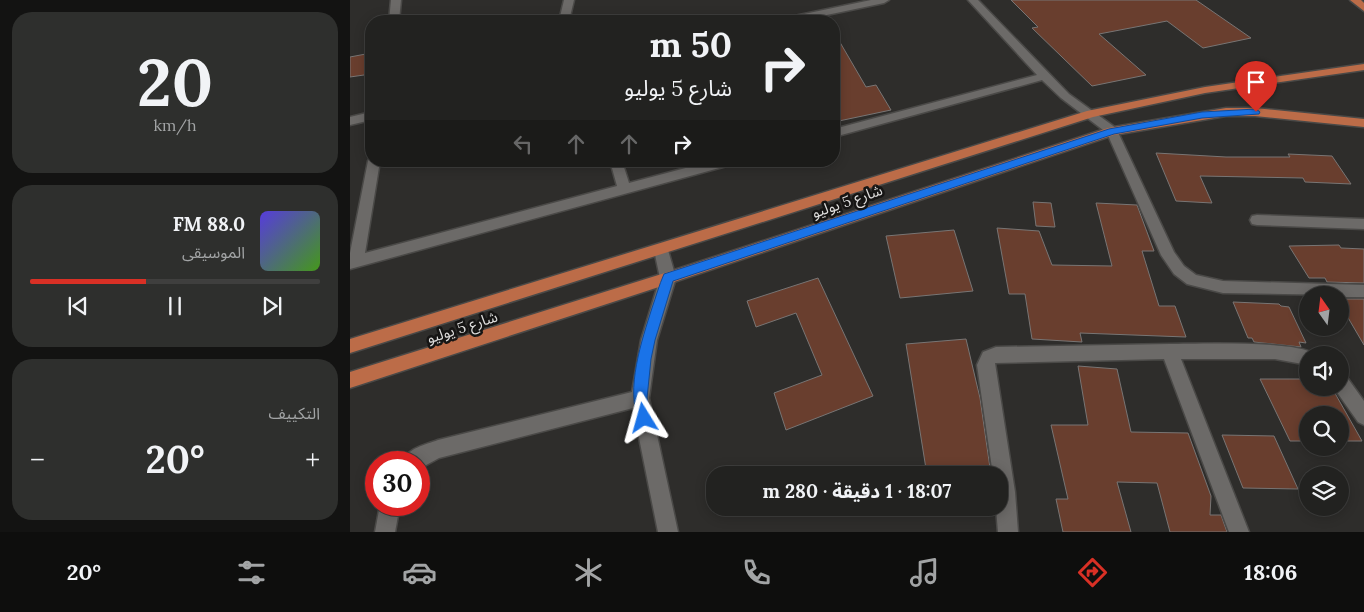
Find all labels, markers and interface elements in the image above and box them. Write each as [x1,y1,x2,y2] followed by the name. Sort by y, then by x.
[649,22,732,67] text: 50 m
[750,35,815,100] icon: right
[137,41,213,124] text: 20
[1235,61,1277,112] pin
[1242,68,1270,96] icon: arrive
[624,74,732,102] text: شارع 5 يوليو
[153,115,197,135] text: km/h
[509,130,537,158] icon: left
[562,130,590,158] icon: ahead
[615,130,643,158] icon: ahead
[668,130,696,158] icon: right
[809,180,886,225] street label: شارع 5 يوليو
[173,212,245,236] text: 88.0 FM
[182,242,245,262] text: الموسيقى
[1299,286,1349,336] north arrow
[1299,286,1349,516] map controls
[64,292,92,320] icon: previous
[161,292,189,320] icon: pause
[258,292,286,320] icon: next
[424,307,501,350] street label: شارع 5 يوليو
[1299,346,1349,396] button: sound
[617,391,669,443] position arrow
[268,403,320,423] text: التكييف
[1299,406,1349,456] button: search
[146,435,204,483] text: 20°
[30,442,45,478] text: −
[305,442,320,478] text: +
[365,451,430,516] speed limit sign: 30
[1299,466,1349,516] button: layers
[762,479,952,503] text: 18:07 · 1 دقيقة · 280 m
[234,555,269,590] icon: filters
[402,555,437,590] icon: car
[571,555,606,590] icon: climate
[739,555,774,590] icon: phone
[907,555,942,590] icon: music
[1075,555,1110,590] icon: directions
[67,558,101,586] text: 20°
[1244,558,1297,586] text: 18:06

